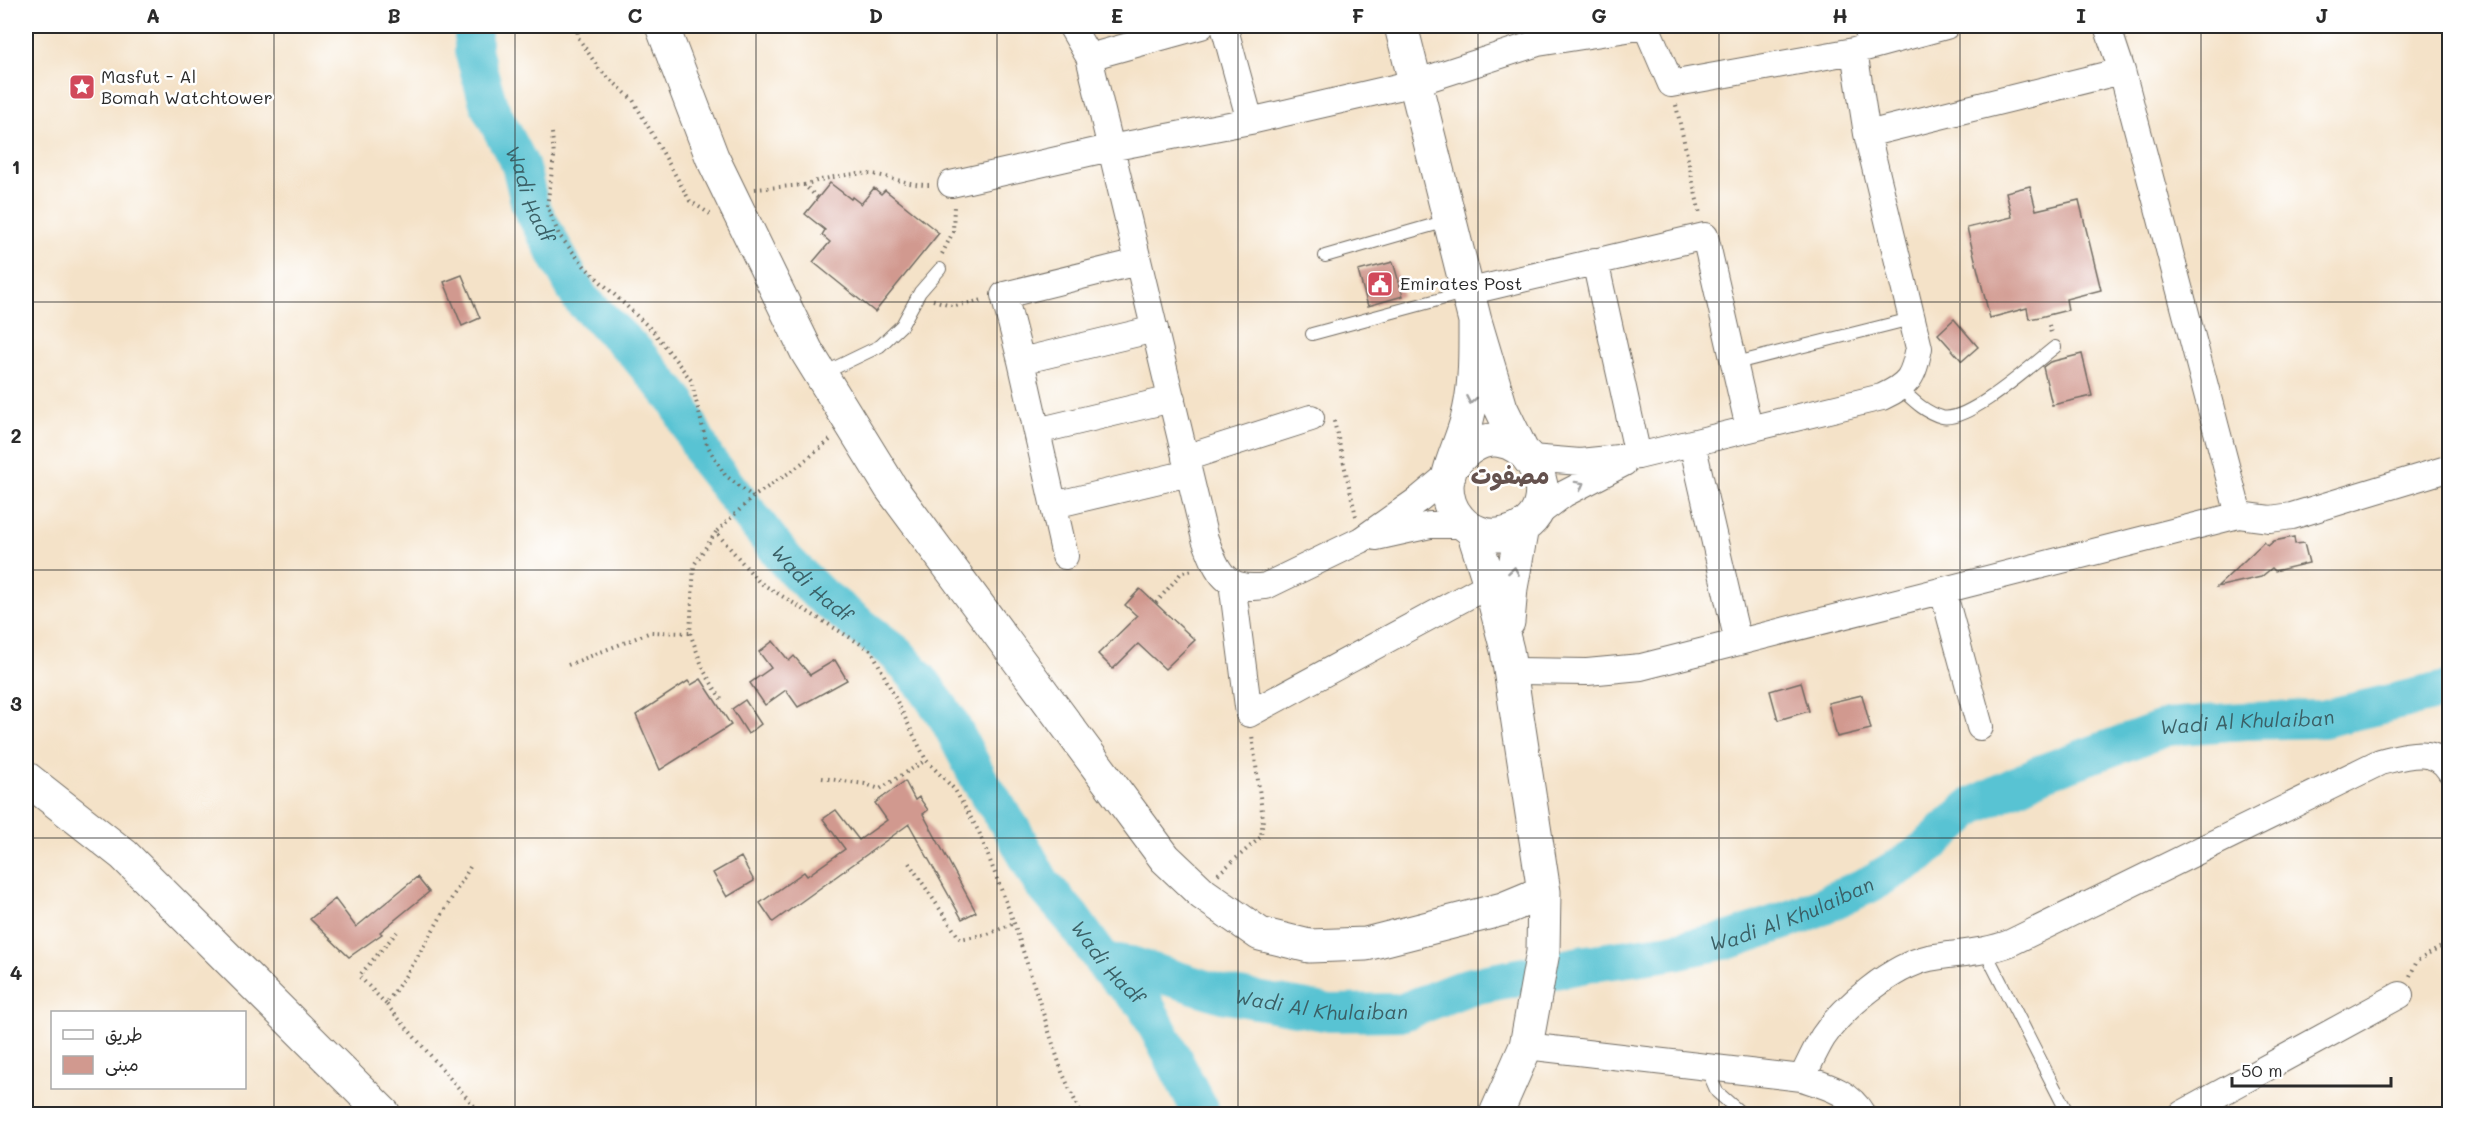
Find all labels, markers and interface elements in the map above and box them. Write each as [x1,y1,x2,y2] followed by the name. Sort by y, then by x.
[146,2,160,28] text: A
[387,2,401,28] text: B
[628,2,643,28] text: C
[869,2,883,28] text: D
[1111,2,1123,28] text: E
[1352,2,1365,28] text: F
[1591,2,1607,28] text: G
[1832,2,1848,28] text: H
[2076,2,2086,28] text: I
[2315,2,2329,28] text: J
[101,64,273,109] place label: Masfut - Al Bomah Watchtower
[67,72,97,102] place icon: Masfut - Al Bomah Watchtower
[500,141,563,249] water label: Wadi Hadf
[12,153,20,179] text: 1
[1365,269,1395,299] public building icon: Emirates Post
[1400,271,1522,295] place label: Emirates Post
[1465,394,1478,404] one-way arrow
[10,422,22,448] text: 2
[1471,459,1549,491] district label: مصفوت
[1574,481,1584,492] one-way arrow
[766,539,860,628] water label: Wadi Hadf
[1507,567,1519,576] one-way arrow
[10,690,22,716] text: 3
[2159,703,2337,740] water label: Wadi Al Khulaiban
[1707,870,1878,956] water label: Wadi Al Khulaiban
[1066,915,1153,1011] water label: Wadi Hadf
[10,959,23,985] text: 4
[1233,982,1408,1025] water label: Wadi Al Khulaiban
[51,1011,246,1089] legend
[105,1022,143,1046] text: طريق
[2232,1050,2391,1088] scale bar
[105,1052,139,1076] text: مبنى
[2241,1058,2283,1082] text: 50 m

